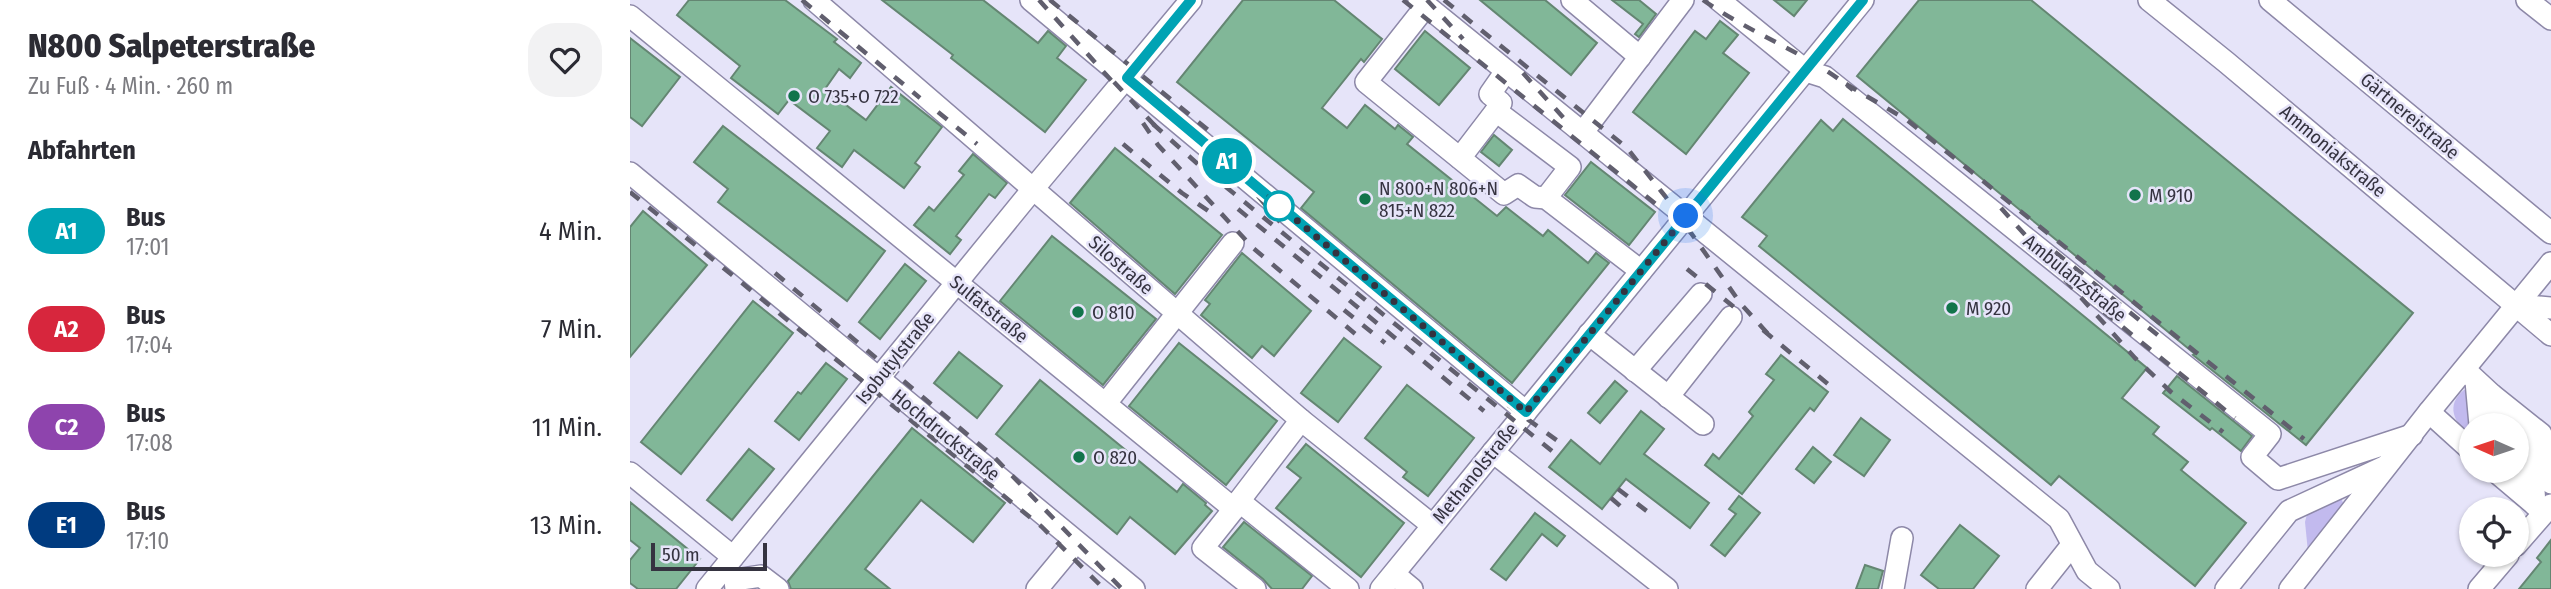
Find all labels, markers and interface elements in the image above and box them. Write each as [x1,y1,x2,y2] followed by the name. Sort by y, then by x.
[528,23,602,97] button: heart
[28,26,315,66] text: N800 Salpeterstraße
[2356,68,2464,164] street label: Gärtnereistraße
[28,72,233,100] text: Zu Fuß · 4 Min. · 260 m
[808,85,899,108] place label: O 735+O 722
[786,88,802,104] marker: O 735+O 722
[2275,100,2391,202] street label: Ammoniakstraße
[28,135,136,166] text: Abfahrten
[1196,138,1258,184] line badge: A1
[1216,147,1238,175] text: A1
[1379,177,1498,222] place label: N 800+N 806+N 815+N 822
[2149,184,2193,207] place label: M 910
[2127,187,2143,203] marker: M 910
[1264,191,1294,221] unlabelled marker
[1357,191,1373,207] marker: N 800+N 806+N 815+N 822
[1668,198,1703,233] your location
[126,202,165,233] text: Bus
[539,216,602,247] text: 4 Min.
[56,217,77,245] text: A1
[2019,230,2131,326] street label: Ambulanzstraße
[1084,231,1158,299] street label: Silostraße
[126,233,170,261] text: 17:01
[945,270,1033,348] street label: Sulfatstraße
[1966,297,2011,320] place label: M 920
[126,300,165,331] text: Bus
[1944,300,1960,316] marker: M 920
[1092,301,1135,324] place label: O 810
[1070,304,1086,320] marker: O 810
[851,307,939,409] street label: Isobutylstraße
[541,314,602,345] text: 7 Min.
[54,315,79,343] text: A2
[126,331,172,359] text: 17:04
[887,384,1005,486] street label: Hochdruckstraße
[126,398,165,429] text: Bus
[532,412,602,443] text: 11 Min.
[55,413,78,441] text: C2
[2459,413,2529,483] north arrow
[2459,413,2529,567] map controls
[1427,418,1523,528] street label: Methanolstraße
[126,429,173,457] text: 17:08
[1093,446,1137,469] place label: O 820
[1071,449,1087,465] marker: O 820
[126,496,165,527] text: Bus
[2459,497,2529,567] button: locate
[530,510,602,541] text: 13 Min.
[56,511,77,539] text: E1
[126,527,169,555] text: 17:10
[651,540,766,572] scale bar
[662,543,700,566] text: 50 m

